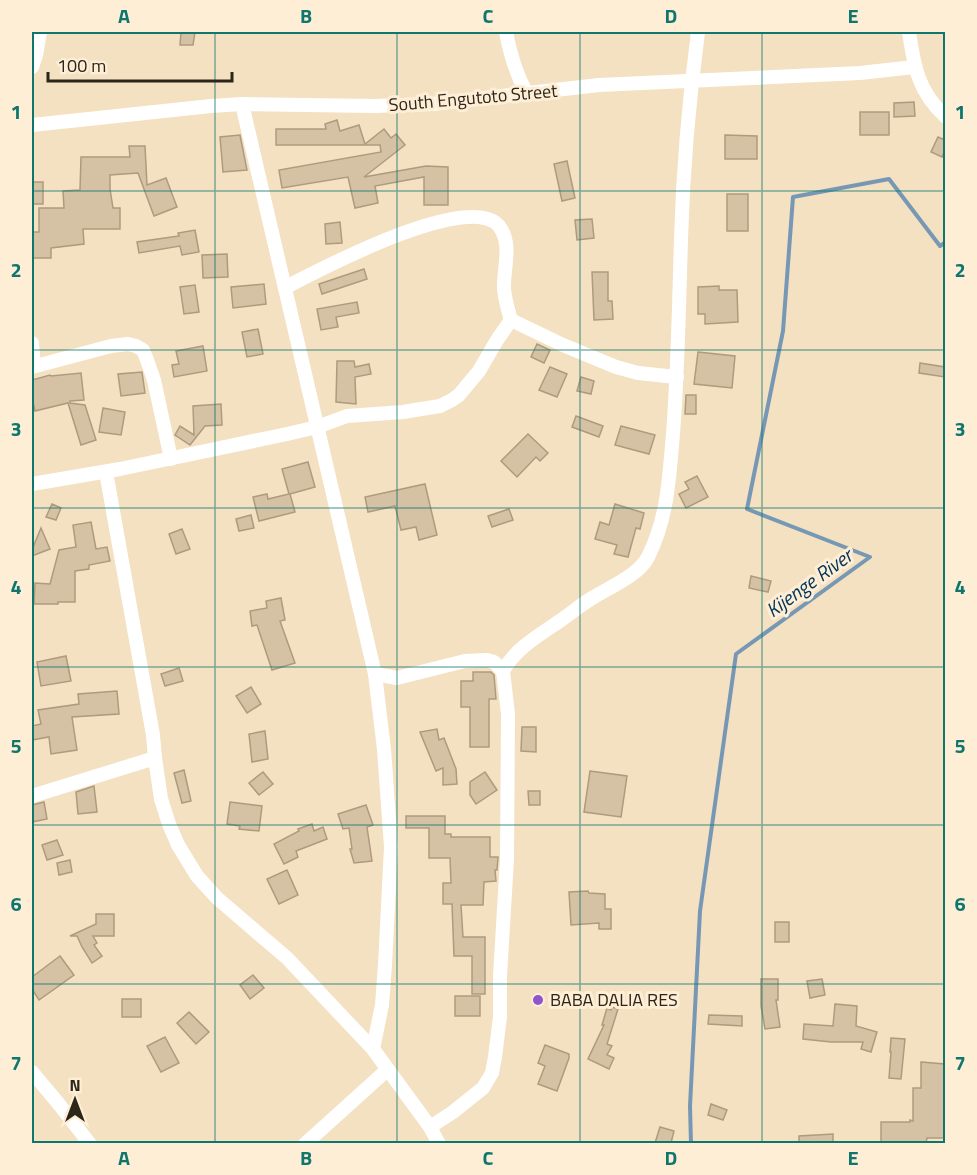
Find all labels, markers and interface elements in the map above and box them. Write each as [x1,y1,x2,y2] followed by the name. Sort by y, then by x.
[118,0,130,31] text: A
[300,0,312,31] text: B
[483,0,494,31] text: C
[665,0,677,31] text: D
[847,0,859,31] text: E
[48,45,232,83] scale bar
[57,52,106,79] text: 100 m
[388,77,559,118] street label: South Engutoto Street
[10,96,22,127] text: 1
[954,96,966,127] text: 1
[10,254,22,285] text: 2
[954,254,966,285] text: 2
[10,413,22,444] text: 3
[954,413,966,444] text: 3
[759,539,861,625] water label: Kijenge River
[10,571,22,602] text: 4
[954,571,966,602] text: 4
[10,730,22,761] text: 5
[954,730,966,761] text: 5
[10,888,22,919] text: 6
[954,888,966,919] text: 6
[550,986,678,1013] place label: BABA DALIA RES
[531,993,545,1007] marker: BABA DALIA RES
[10,1047,22,1078] text: 7
[954,1047,966,1078] text: 7
[45,1070,105,1130] north arrow
[69,1073,81,1097] text: N
[118,1142,130,1173] text: A
[300,1142,312,1173] text: B
[483,1142,494,1173] text: C
[665,1142,677,1173] text: D
[847,1142,859,1173] text: E

